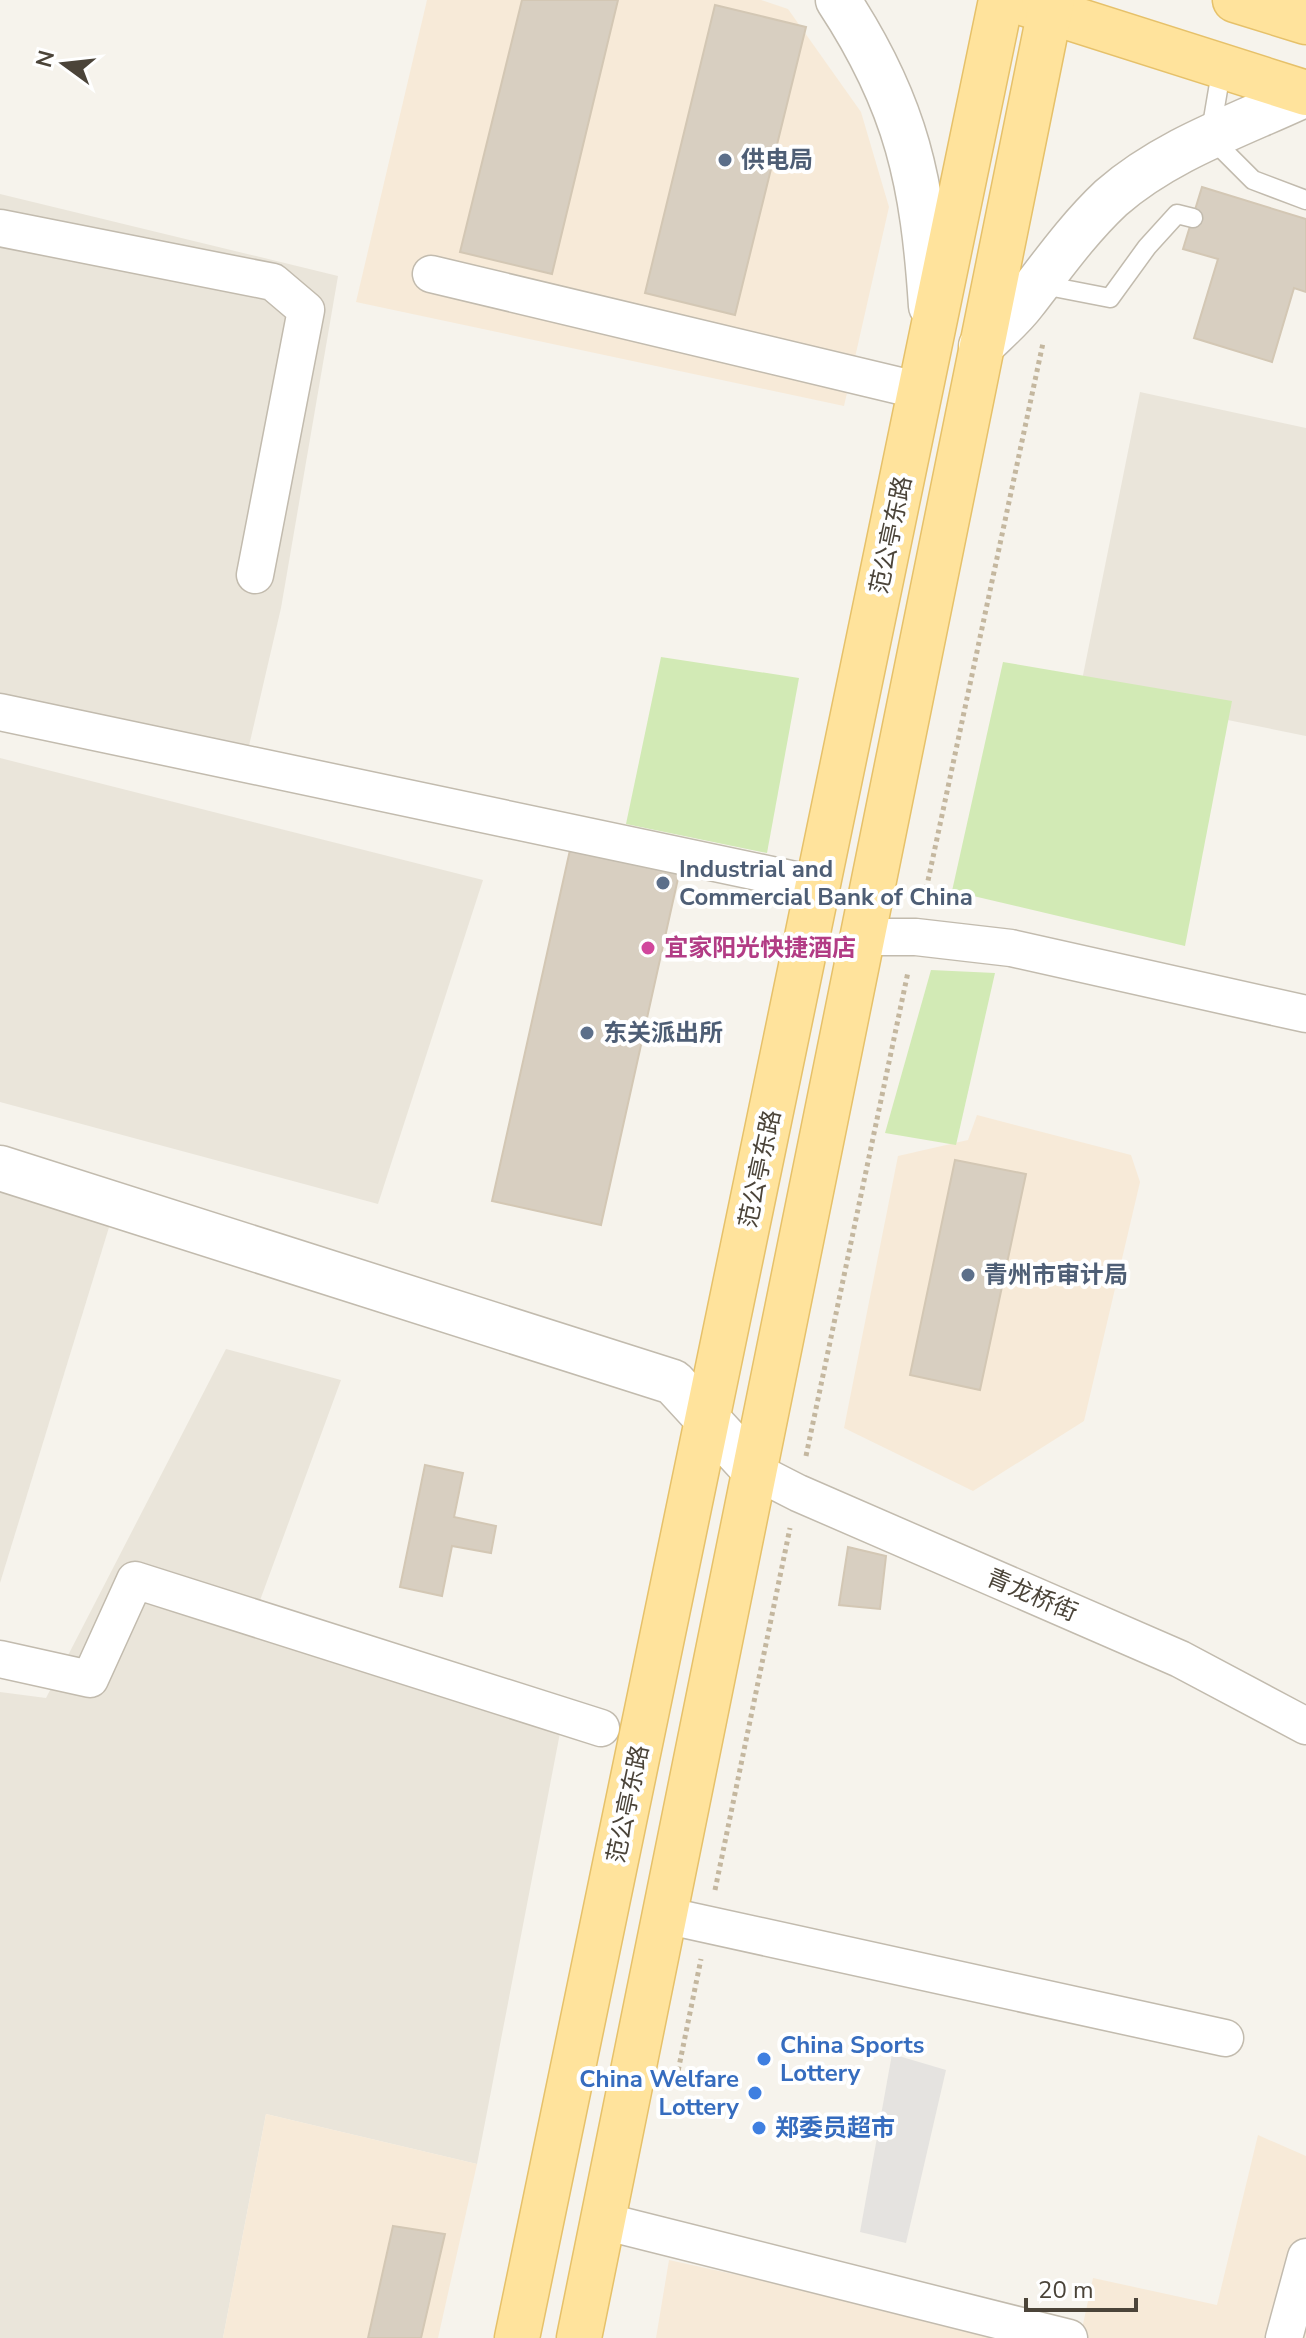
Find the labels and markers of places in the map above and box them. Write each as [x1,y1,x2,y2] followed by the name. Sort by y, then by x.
[741,144,813,176] place label: 供电局
[716,151,734,169] marker: 供电局
[679,853,973,913] place label: Industrial and Commercial Bank of China
[654,874,672,892] marker: Industrial and Commercial Bank of China
[664,932,856,964] place label: 宜家阳光快捷酒店
[639,939,657,957] marker: 宜家阳光快捷酒店
[603,1017,723,1049] place label: 东关派出所
[578,1024,596,1042] marker: 东关派出所
[984,1259,1128,1291] place label: 青州市审计局
[959,1266,977,1284] marker: 青州市审计局
[780,2029,924,2089] place label: China Sports Lottery
[755,2050,773,2068] marker: China Sports Lottery
[579,2063,739,2123] place label: China Welfare Lottery
[746,2084,764,2102] marker: China Welfare Lottery
[775,2112,895,2144] place label: 郑委员超市
[750,2119,768,2137] marker: 郑委员超市

